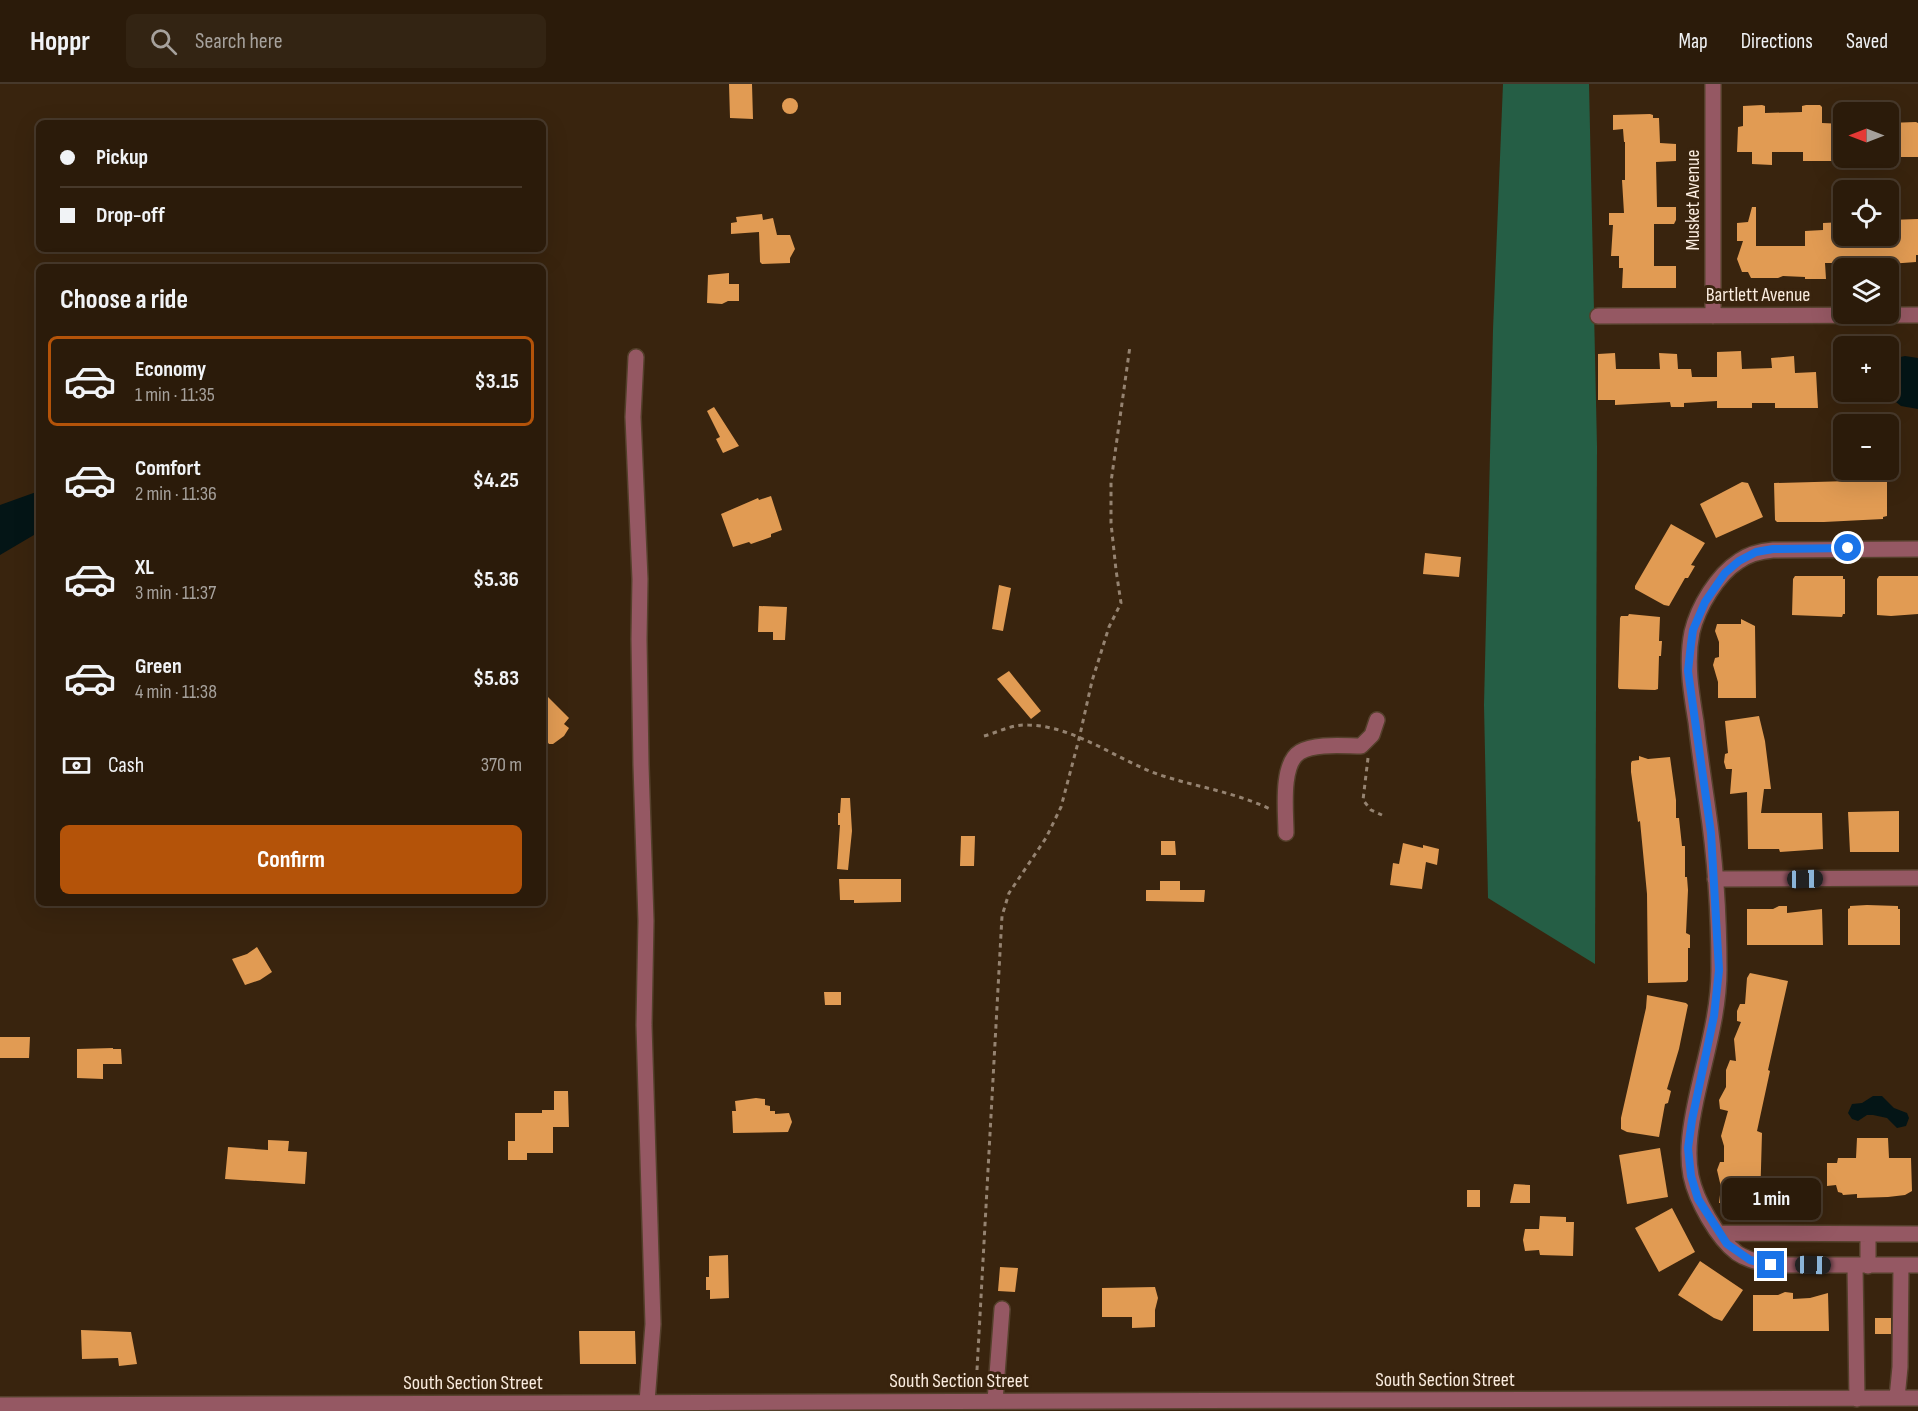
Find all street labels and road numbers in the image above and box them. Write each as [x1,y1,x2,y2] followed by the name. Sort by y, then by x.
[1681,150,1705,250] street label: Musket Avenue
[1706,283,1810,307] street label: Bartlett Avenue
[1375,1368,1515,1392] street label: South Section Street
[889,1369,1029,1393] street label: South Section Street
[403,1371,543,1395] street label: South Section Street

